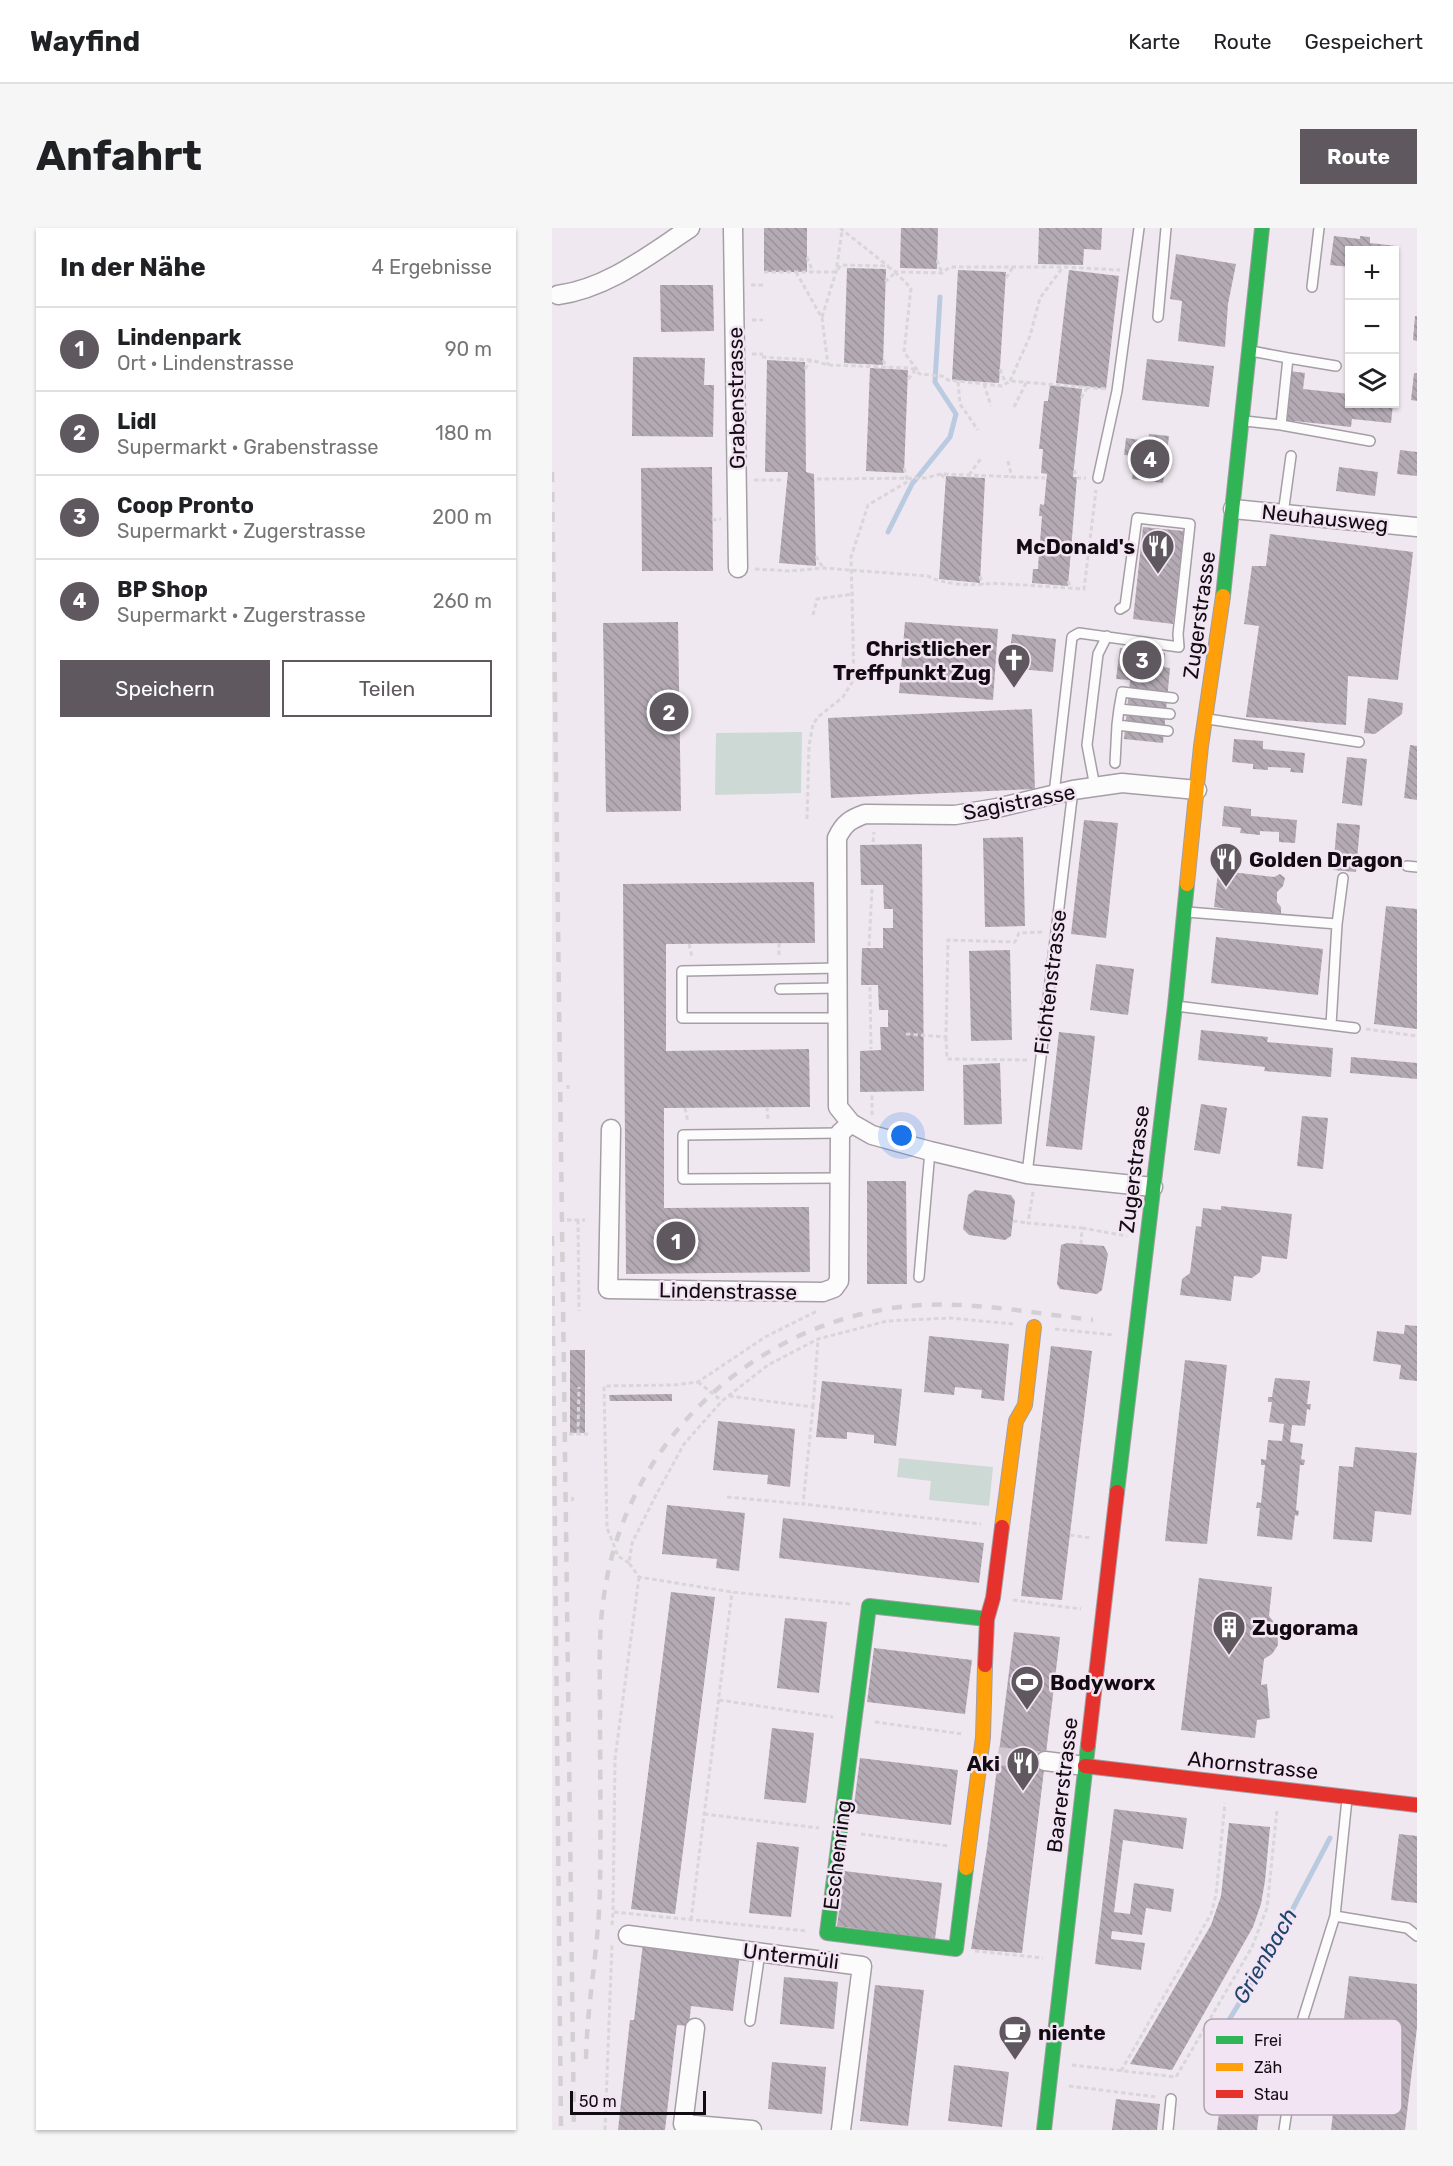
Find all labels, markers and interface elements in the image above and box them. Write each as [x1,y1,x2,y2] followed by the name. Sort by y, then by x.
[30,25,140,58] text: Wayfind
[1128,29,1180,54] text: Karte
[1213,29,1272,54] text: Route
[1305,29,1423,54] text: Gespeichert
[1300,129,1417,184] button: Route
[36,131,202,181] text: Anfahrt
[1345,246,1399,408] map controls
[1345,246,1399,300] button: +
[60,252,206,283] text: In der Nähe
[372,255,492,279] text: 4 Ergebnisse
[1345,300,1399,354] button: −
[117,324,241,351] text: Lindenpark
[722,327,750,469] street label: Grabenstrasse
[75,337,84,361] text: 1
[445,337,492,361] text: 90 m
[117,351,294,375] text: Ort · Lindenstrasse
[1345,354,1399,408] button: layers
[117,408,157,435] text: Lidl
[73,421,86,445] text: 2
[435,421,492,445] text: 180 m
[117,435,379,459] text: Supermarkt · Grabenstrasse
[1130,436,1170,482] pin: 4
[117,492,254,519] text: Coop Pronto
[1260,499,1390,537] street label: Neuhausweg
[73,505,86,529] text: 3
[432,505,492,529] text: 200 m
[117,519,366,543] text: Supermarkt · Zugerstrasse
[1140,528,1176,575] restaurant icon: McDonald's
[1016,534,1135,559] place label: McDonald's
[1178,550,1220,680] street label: Zugerstrasse
[117,576,208,603] text: BP Shop
[73,589,86,613] text: 4
[433,589,492,613] text: 260 m
[117,603,366,627] text: Supermarkt · Zugerstrasse
[833,636,991,685] place label: Christlicher Treffpunkt Zug
[1122,638,1162,682] pin: 3
[996,642,1032,689] church icon: Christlicher Treffpunkt Zug
[60,660,270,717] button: Speichern
[282,660,492,717] button: Teilen
[650,690,688,734] pin: 2
[961,779,1077,825] street label: Sagistrasse
[1208,841,1244,888] restaurant icon: Golden Dragon
[1249,847,1403,872] place label: Golden Dragon
[1029,908,1071,1056] street label: Fichtenstrasse
[1114,1104,1154,1234] street label: Zugerstrasse
[887,1121,916,1150] your location
[656,1218,696,1264] pin: 1
[659,1277,797,1305] street label: Lindenstrasse
[1211,1609,1247,1656] building icon: Zugorama
[1252,1615,1358,1640] place label: Zugorama
[1009,1664,1045,1711] sports icon: Bodyworx
[1050,1670,1156,1695] place label: Bodyworx
[1041,1716,1083,1854] street label: Baarerstrasse
[1005,1745,1041,1792] restaurant icon: Aki
[1186,1746,1320,1784] street label: Ahornstrasse
[967,1751,1000,1776] place label: Aki
[818,1799,856,1911] street label: Eschenring
[1227,1903,1303,2009] water label: Grienbach
[741,1938,841,1974] street label: Untermüli
[997,2014,1033,2061] cafe icon: niente
[1204,2019,1402,2115] legend
[1038,2020,1106,2045] place label: niente
[1254,2031,1282,2050] text: Frei
[1254,2058,1282,2077] text: Zäh
[1254,2085,1289,2104] text: Stau
[570,2088,706,2116] scale bar
[579,2092,617,2111] text: 50 m

